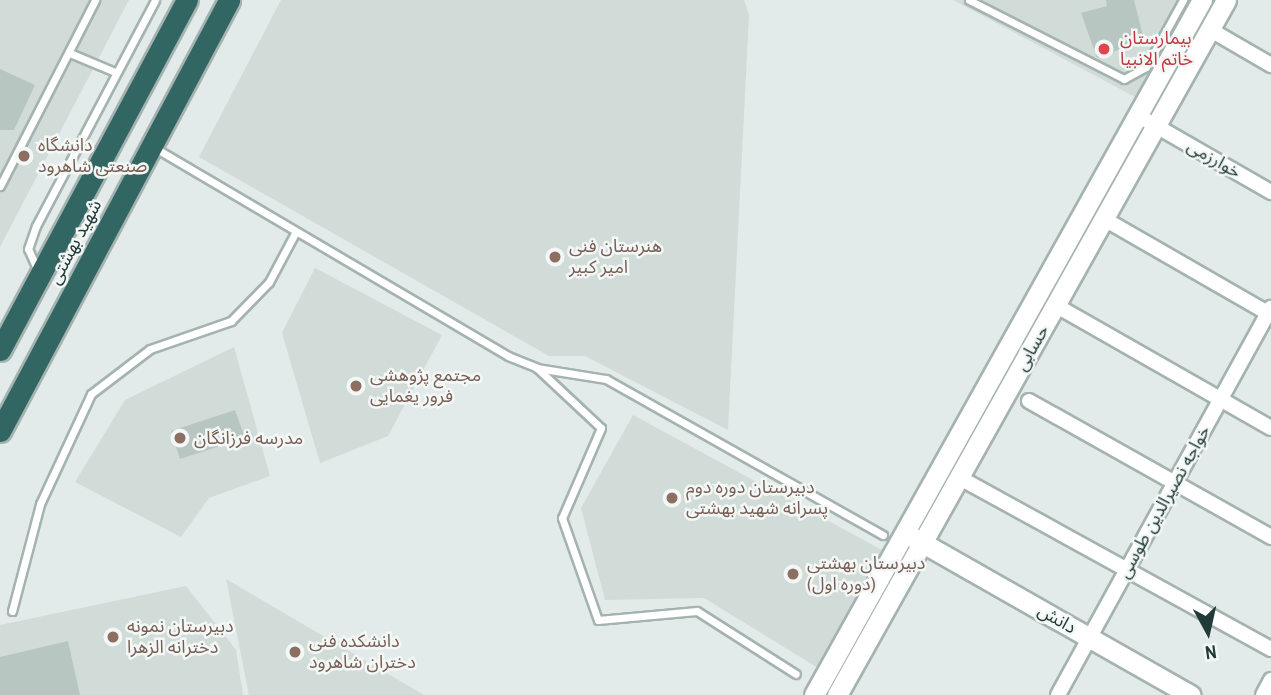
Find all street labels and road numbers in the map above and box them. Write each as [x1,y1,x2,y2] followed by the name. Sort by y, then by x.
[1183,135,1245,183] street label: خوارزمی
[44,196,106,288] street label: شهید بهشتی
[1010,321,1054,375] street label: حسابی
[1113,422,1215,582] street label: خواجه نصیرالدین طوسی
[1034,600,1080,638] street label: دانش

